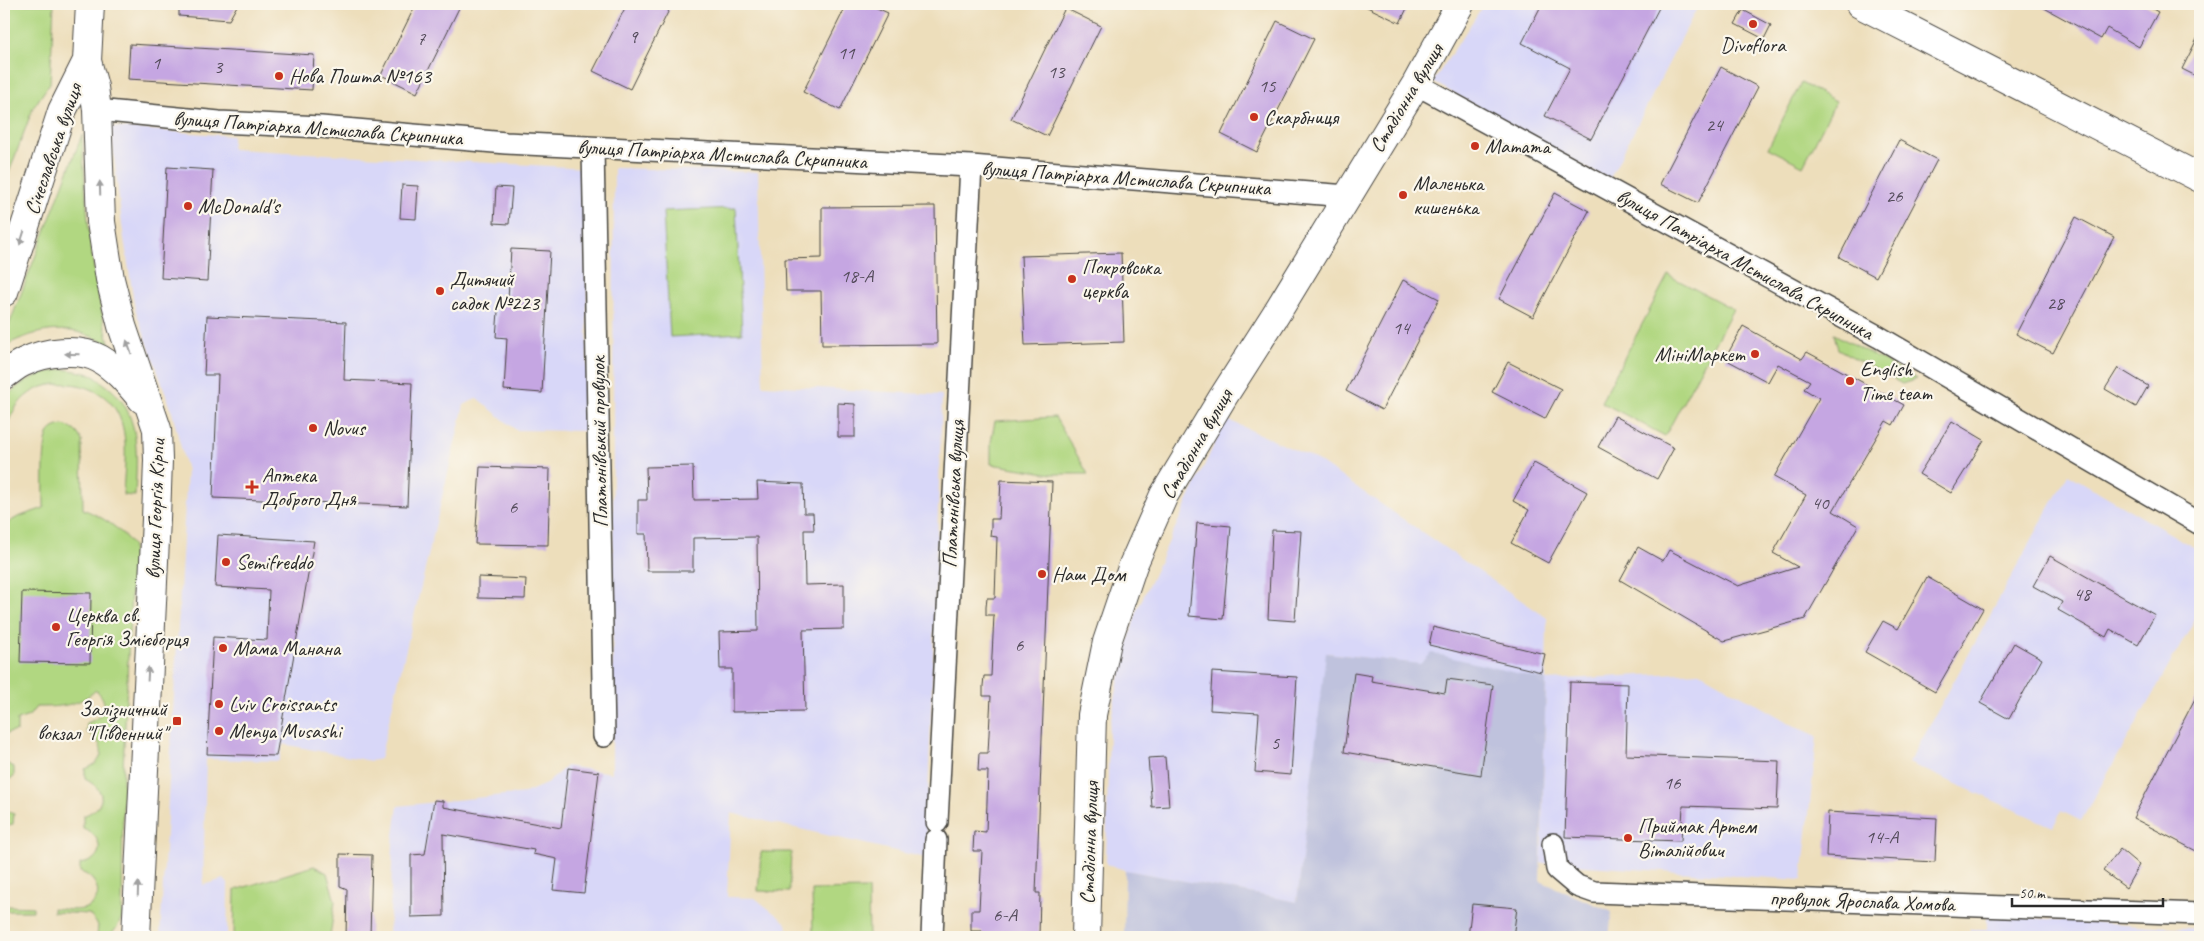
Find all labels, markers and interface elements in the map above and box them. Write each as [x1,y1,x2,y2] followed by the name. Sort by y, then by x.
[1747,18,1759,30] marker: Divoflora
[629,25,639,49] house number: 9
[417,27,427,51] house number: 7
[1721,32,1787,58] place label: Divoflora
[1363,38,1449,157] street label: Стадіонна вулиця
[837,41,856,65] house number: 11
[152,51,162,75] house number: 1
[214,55,224,79] house number: 3
[1047,60,1066,84] house number: 13
[289,63,433,89] place label: Нова Пошта №163
[273,70,285,82] marker: Нова Пошта №163
[1258,74,1277,98] house number: 15
[18,78,88,218] street label: Січеславська вулиця
[1264,104,1340,130] place label: Скарбниця
[173,105,465,151] street label: вулиця Патріарха Мстислава Скрипника
[1248,111,1260,123] marker: Скарбниця
[1705,113,1725,137] house number: 24
[577,133,869,175] street label: вулиця Патріарха Мстислава Скрипника
[1485,133,1552,159] place label: Матата
[1469,140,1481,152] marker: Матата
[981,155,1273,201] street label: вулиця Патріарха Мстислава Скрипника
[1413,170,1486,220] place label: Маленька кишенька
[96,180,104,196] one-way arrow
[1612,182,1879,346] street label: вулиця Патріарха Мстислава Скрипника
[1885,184,1904,208] house number: 26
[1397,189,1409,201] marker: Маленька кишенька
[198,193,281,219] place label: McDonald's
[182,200,194,212] marker: McDonald's
[18,230,25,245] one-way arrow
[1082,254,1163,304] place label: Покровська церква
[841,264,875,288] house number: 18-А
[450,266,541,316] place label: Дитячий садок №223
[1066,273,1078,285] marker: Покровська церква
[434,285,446,297] marker: Дитячий садок №223
[2046,291,2066,315] house number: 28
[1392,316,1412,340] house number: 14
[125,340,132,355] one-way arrow
[1655,341,1746,367] place label: МініМаркет
[1749,348,1761,360] marker: МініМаркет
[64,349,80,357] one-way arrow
[584,354,613,528] street label: Платонівський провулок
[1860,356,1933,406] place label: English Time team
[1844,375,1856,387] marker: English Time team
[1154,383,1239,504] street label: Стадіонна вулиця
[323,415,367,441] place label: Novus
[936,418,970,569] street label: Платонівська вулиця
[307,422,319,434] marker: Novus
[140,437,170,579] street label: вулиця Георгія Кірпи
[262,462,357,512] place label: Аптека Доброго Дня
[246,481,258,493] marker: Аптека Доброго Дня
[1811,491,1830,515] house number: 40
[509,495,519,519] house number: 6
[236,549,314,575] place label: Semifreddo
[220,556,232,568] marker: Semifreddo
[1052,561,1127,587] place label: Наш Дом
[1036,568,1048,580] marker: Наш Дом
[2073,582,2093,606] house number: 48
[66,602,189,652] place label: Церква св. Георгія Змієборця
[50,621,62,633] marker: Церква св. Георгія Змієборця
[1015,633,1025,657] house number: 6
[233,635,342,661] place label: Мама Манана
[217,642,229,654] marker: Мама Манана
[144,665,152,681] one-way arrow
[229,691,338,717] place label: Lviv Croissants
[38,696,171,746] place label: Залізничний вокзал "Південний"
[213,698,225,710] marker: Lviv Croissants
[171,715,183,727] marker: Залізничний вокзал "Південний"
[229,718,344,744] place label: Menya Musashi
[213,725,225,737] marker: Menya Musashi
[1271,731,1281,755] house number: 5
[1663,771,1682,795] house number: 16
[1074,780,1104,905] street label: Стадіонна вулиця
[1638,813,1758,863] place label: Приймак Артем Віталійович
[1866,825,1900,849] house number: 14-А
[1622,832,1634,844] marker: Приймак Артем Віталійович
[2012,876,2163,908] scale bar
[135,880,143,896] one-way arrow
[2019,884,2046,903] text: 50 m
[1769,885,1957,917] street label: провулок Ярослава Хомова
[993,903,1019,927] house number: 6-А

